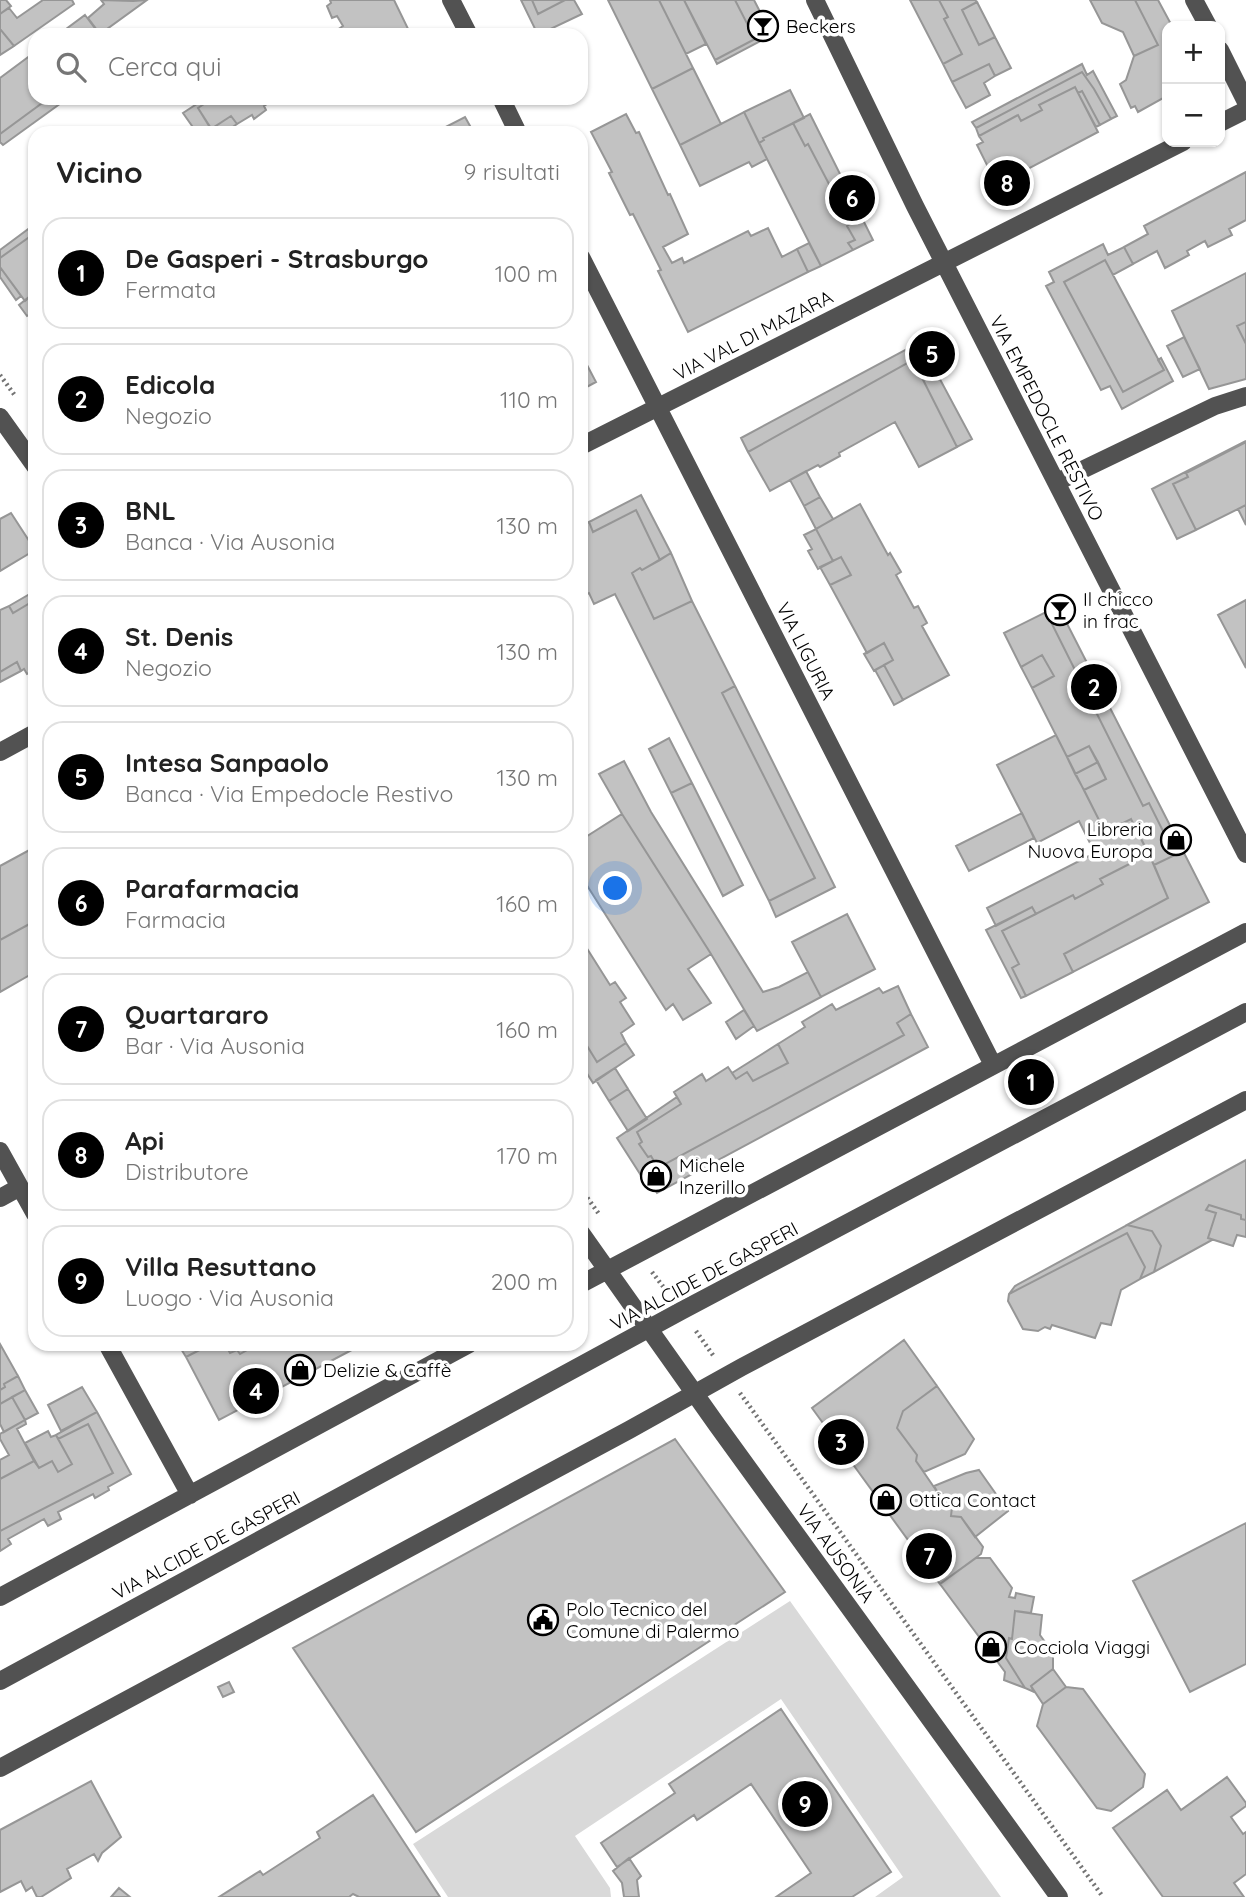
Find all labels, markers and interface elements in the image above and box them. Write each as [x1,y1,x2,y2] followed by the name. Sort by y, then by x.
[746,9,780,43] bar icon: Beckers
[786,14,856,38] place label: Beckers
[1162,21,1225,147] map controls
[1162,21,1225,84] button: +
[28,28,588,105] search box
[52,48,90,86] icon: search
[108,50,222,83] text: Cerca qui
[1162,84,1225,147] button: −
[56,153,143,191] text: Vicino
[464,157,560,186] text: 9 risultati
[984,157,1030,209] pin: 8
[829,172,875,224] pin: 6
[125,242,428,275] text: De Gasperi - Strasburgo
[77,259,85,288] text: 1
[495,259,558,288] text: 100 m
[125,275,216,304] text: Fermata
[669,284,837,386] street label: VIA VAL DI MAZARA
[985,311,1109,525] street label: VIA EMPEDOCLE RESTIVO
[909,328,955,380] pin: 5
[125,368,215,401] text: Edicola
[74,385,88,414] text: 2
[500,385,558,414] text: 110 m
[125,401,212,430] text: Negozio
[125,494,176,527] text: BNL
[75,511,87,540] text: 3
[496,511,558,540] text: 130 m
[125,527,335,556] text: Banca · Via Ausonia
[1083,587,1153,633] place label: Il chicco in frac
[1043,593,1077,627] bar icon: Il chicco in frac
[771,598,841,704] street label: VIA LIGURIA
[125,620,233,653] text: St. Denis
[74,637,88,666] text: 4
[496,637,558,666] text: 130 m
[125,653,212,682] text: Negozio
[1071,661,1117,713] pin: 2
[125,746,329,779] text: Intesa Sanpaolo
[74,763,88,792] text: 5
[496,763,558,792] text: 130 m
[125,779,453,808] text: Banca · Via Empedocle Restivo
[1027,817,1153,863] place label: Libreria Nuova Europa
[1159,823,1193,857] shop icon: Libreria Nuova Europa
[598,871,632,905] your location
[125,872,299,905] text: Parafarmacia
[75,889,87,918] text: 6
[496,889,558,918] text: 160 m
[125,905,226,934] text: Farmacia
[125,998,269,1031] text: Quartararo
[75,1015,87,1044] text: 7
[496,1015,558,1044] text: 160 m
[125,1031,305,1060] text: Bar · Via Ausonia
[1008,1056,1054,1108] pin: 1
[125,1124,164,1157] text: Api
[75,1141,87,1170] text: 8
[497,1141,558,1170] text: 170 m
[679,1153,746,1199] place label: Michele Inzerillo
[125,1157,249,1186] text: Distributore
[639,1159,673,1193] shop icon: Michele Inzerillo
[606,1216,802,1336] street label: VIA ALCIDE DE GASPERI
[125,1250,317,1283] text: Villa Resuttano
[74,1267,88,1296] text: 9
[491,1267,558,1296] text: 200 m
[125,1283,334,1312] text: Luogo · Via Ausonia
[283,1353,317,1387] shop icon: Delizie & Caffè
[323,1358,452,1382] place label: Delizie & Caffè
[233,1365,279,1417] pin: 4
[818,1416,864,1468] pin: 3
[869,1483,903,1517] shop icon: Ottica Contact
[108,1485,304,1605] street label: VIA ALCIDE DE GASPERI
[909,1488,1036,1512] place label: Ottica Contact
[792,1499,880,1607] street label: VIA AUSONIA
[906,1530,952,1582] pin: 7
[566,1597,739,1643] place label: Polo Tecnico del Comune di Palermo
[526,1603,560,1637] public building icon: Polo Tecnico del Comune di Palermo
[974,1630,1008,1664] shop icon: Cocciola Viaggi
[1014,1635,1150,1659] place label: Cocciola Viaggi
[782,1778,828,1830] pin: 9

